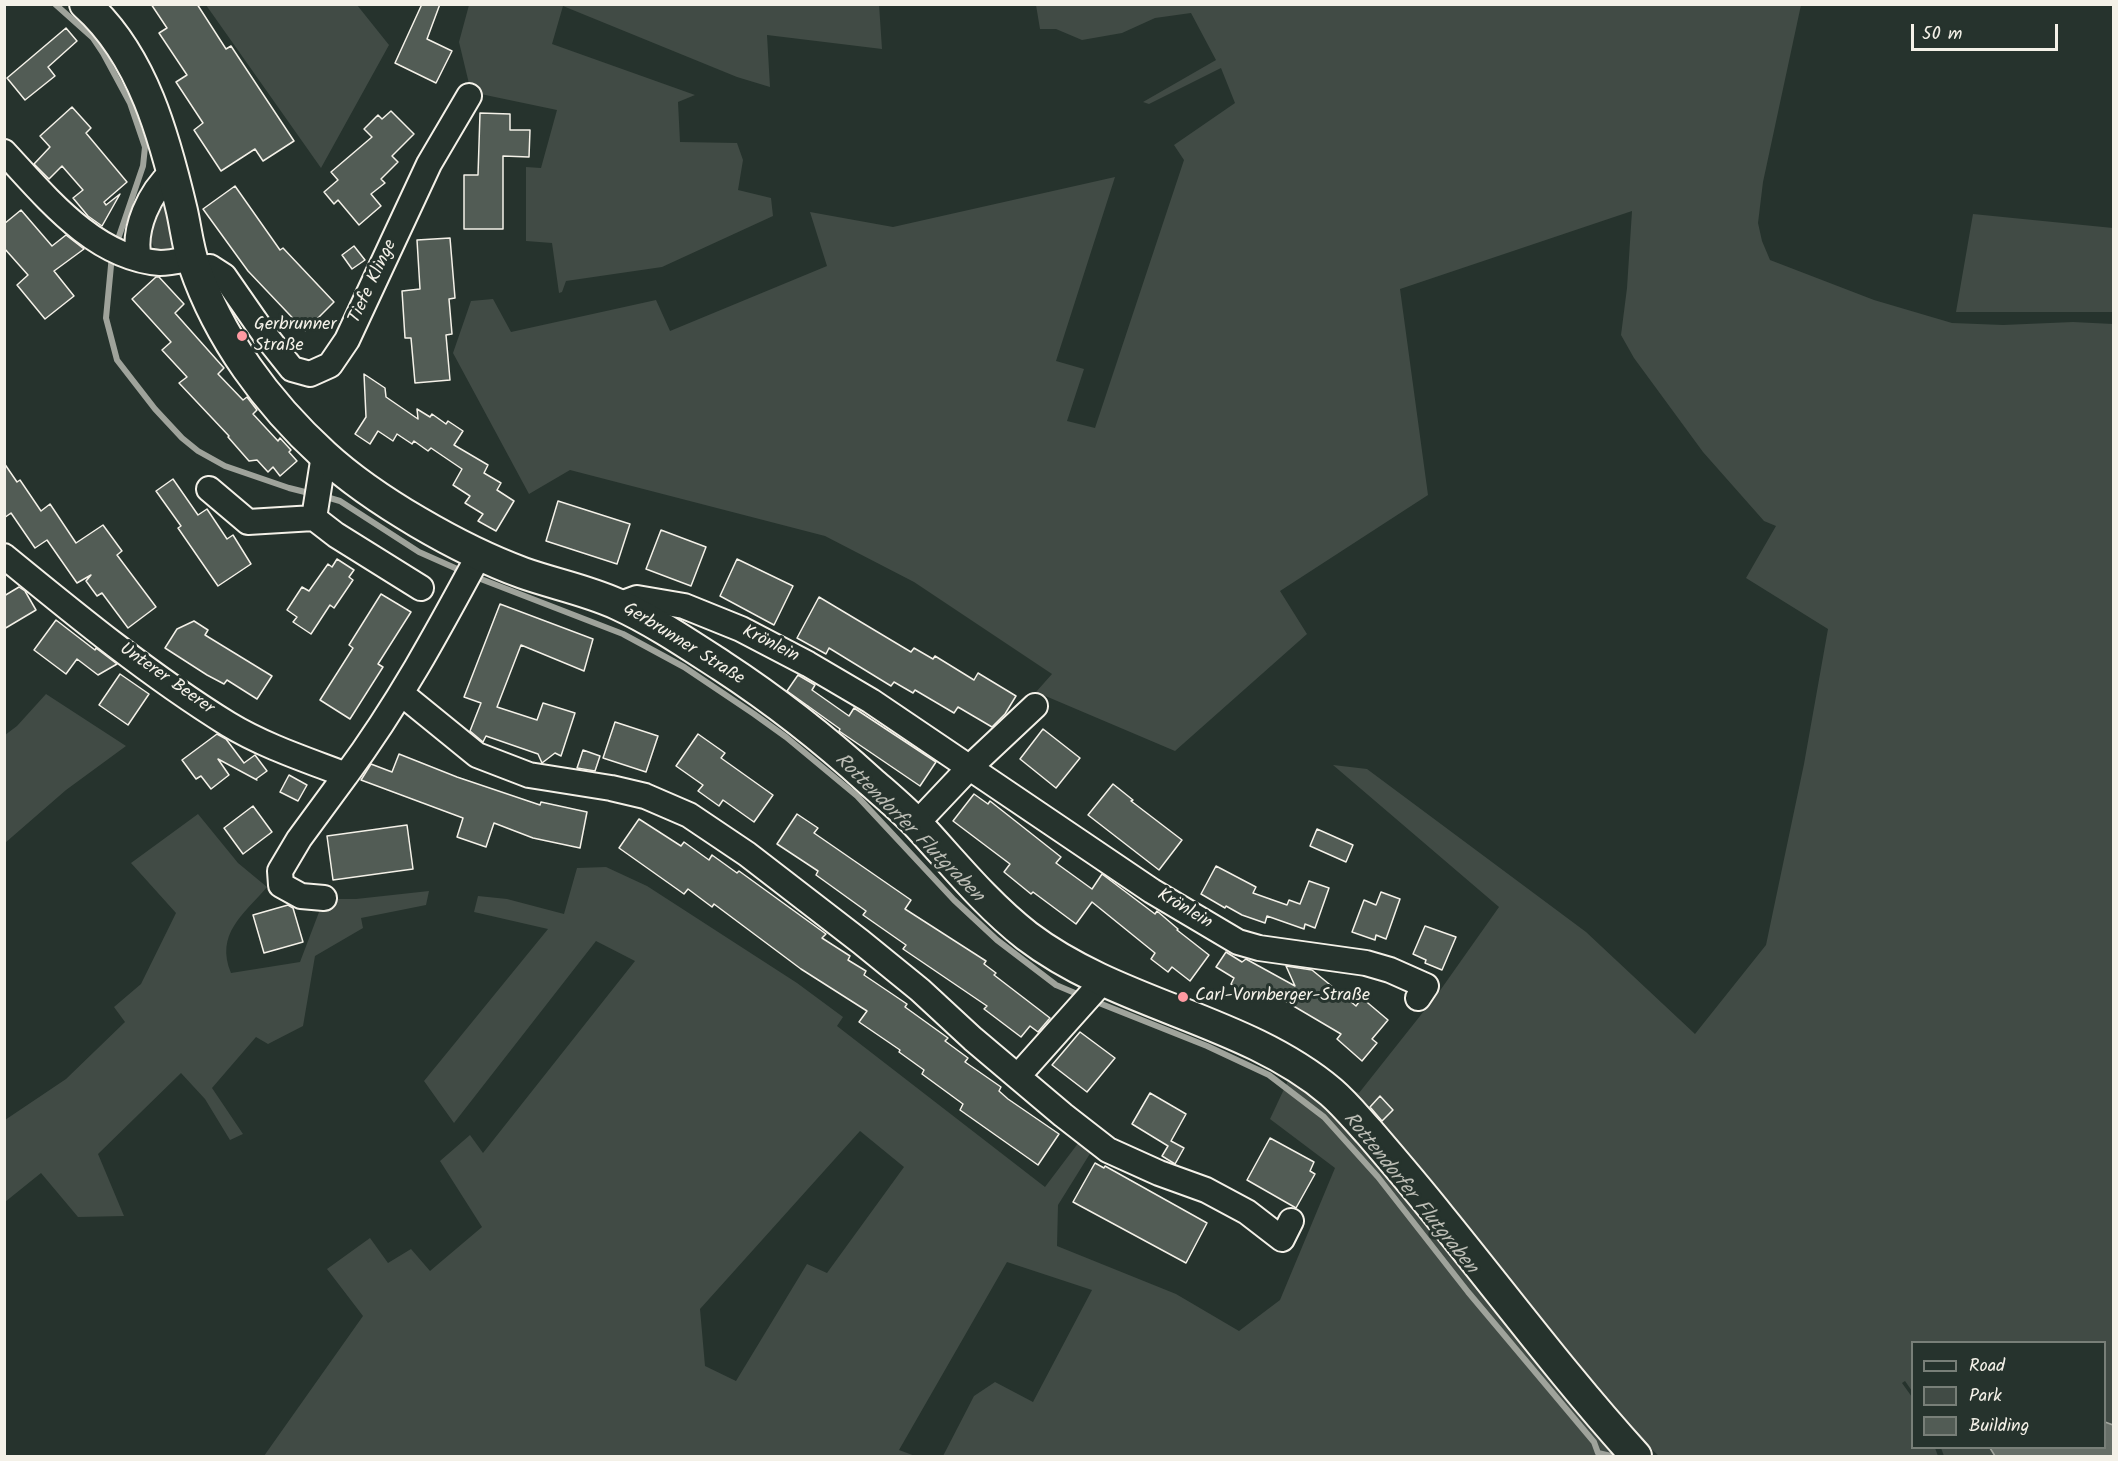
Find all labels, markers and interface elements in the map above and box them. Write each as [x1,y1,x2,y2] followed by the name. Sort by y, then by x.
[1914,12,2061,50] scale bar
[1922,20,1962,49] text: 50 m
[345,237,403,327] street label: Tiefe Klinge
[254,315,336,358] place label: Gerbrunner Straße
[235,329,249,343] marker: Gerbrunner Straße
[618,599,748,691] street label: Gerbrunner Straße
[738,622,802,668] street label: Krönlein
[115,640,217,720] street label: Unterer Beerer
[828,749,988,909] water label: Rottendorfer Flutgraben
[1152,885,1216,935] street label: Krönlein
[1195,986,1370,1008] place label: Carl-Vornberger-Straße
[1176,990,1190,1004] marker: Carl-Vornberger-Straße
[1336,1108,1482,1280] water label: Rottendorfer Flutgraben
[1911,1341,2106,1449] legend
[1969,1352,2005,1381] text: Road
[1969,1382,2002,1411] text: Park
[1969,1412,2029,1441] text: Building

